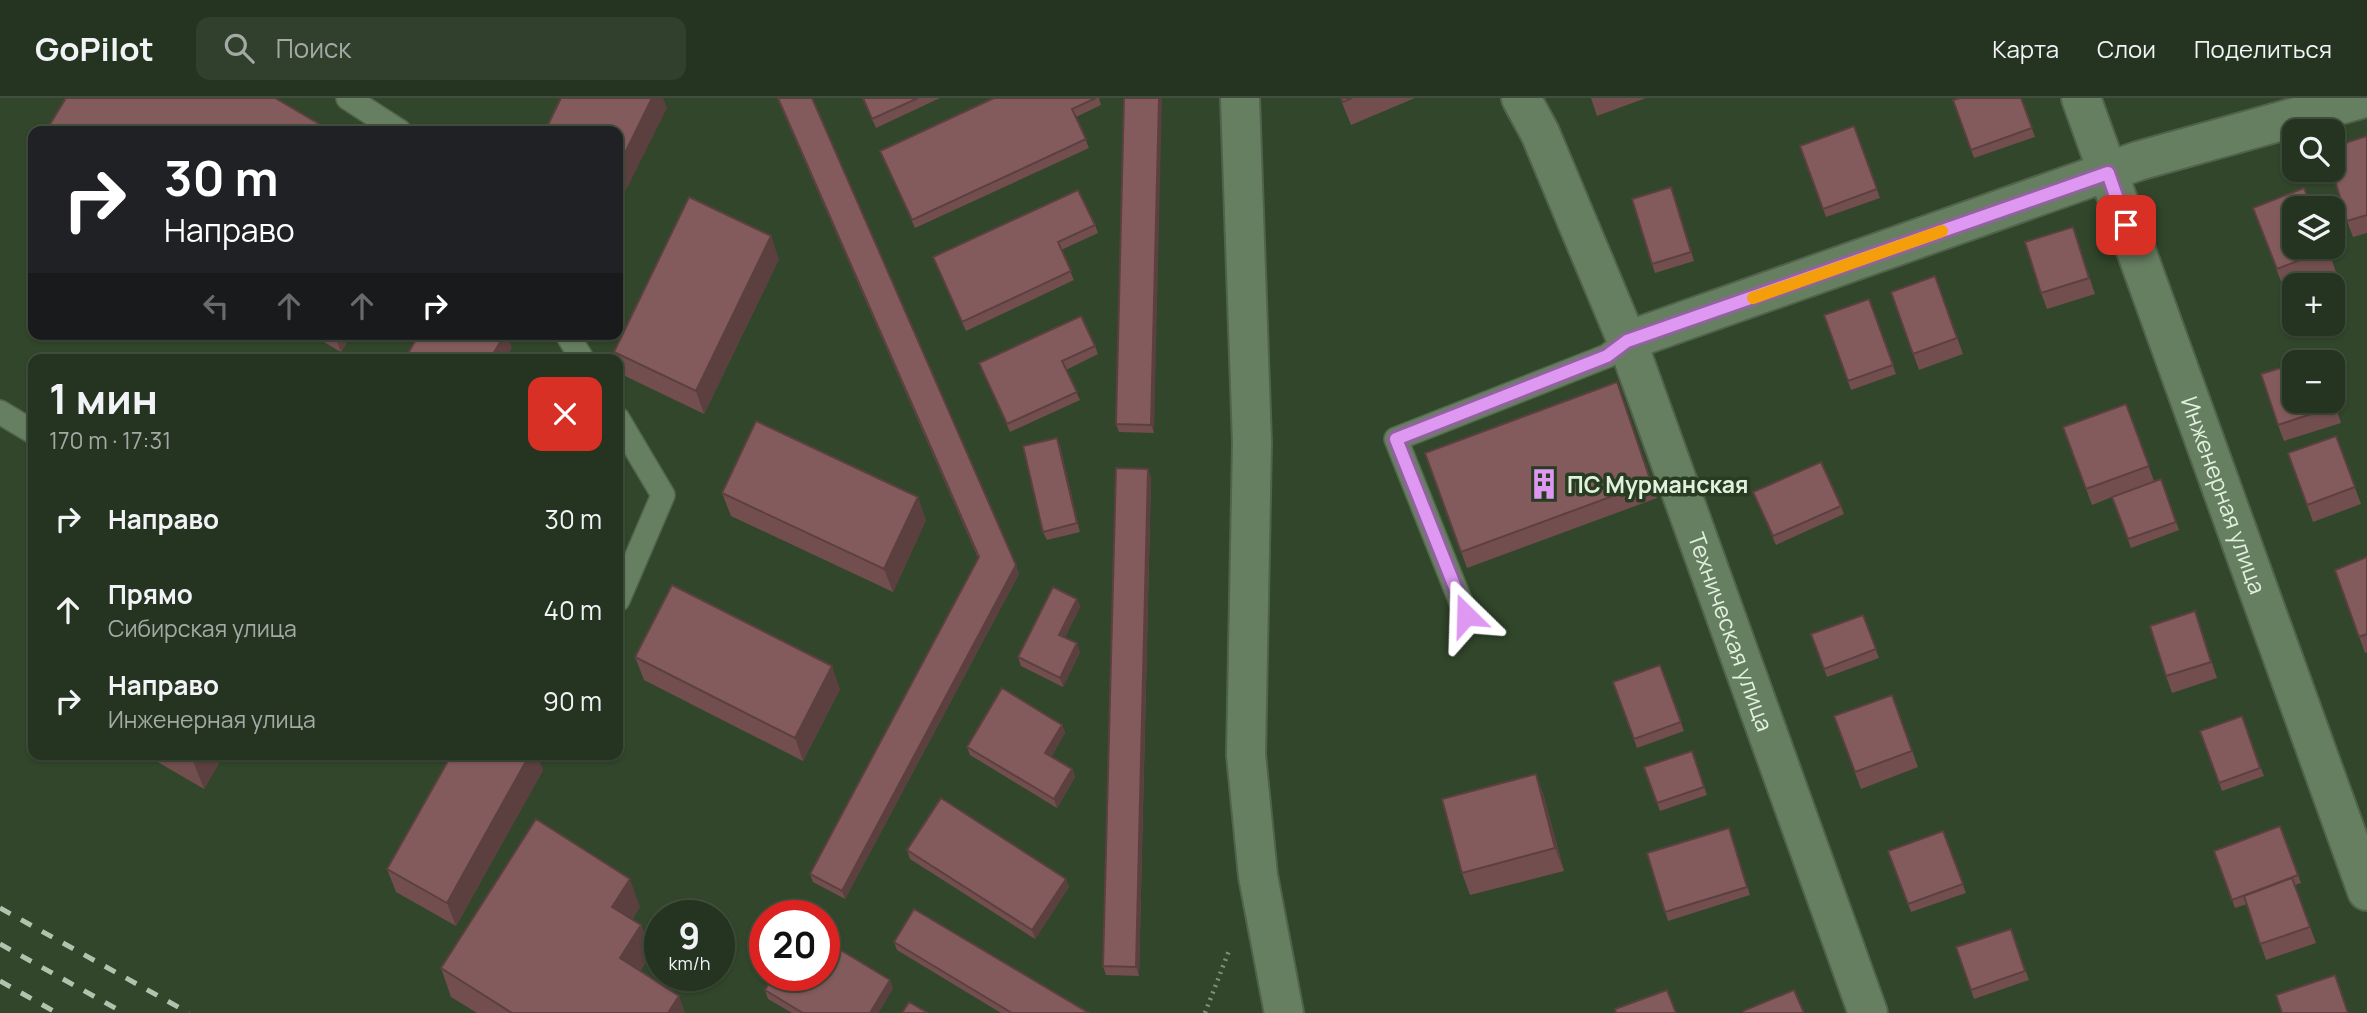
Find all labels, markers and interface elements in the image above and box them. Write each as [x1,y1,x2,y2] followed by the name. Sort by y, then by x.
[196,17,686,80] search box
[35,26,154,71] text: GoPilot
[220,29,258,67] icon: search
[276,30,351,66] text: Поиск
[1992,32,2059,65] text: Карта
[2097,32,2156,65] text: Слои
[2194,32,2332,65] text: Поделиться
[2282,119,2345,413] map controls
[2282,119,2345,182] button: search
[164,144,279,211] text: 30 m
[49,154,140,245] icon: right
[2096,195,2156,255] pin
[2282,196,2345,259] button: layers
[2107,206,2145,244] icon: arrive
[164,208,295,252] text: Направо
[2282,273,2345,336] button: +
[197,287,235,325] icon: left
[270,287,308,325] icon: ahead
[343,287,381,325] icon: ahead
[416,287,454,325] icon: right
[2282,350,2345,413] button: −
[49,369,158,427] text: 1 мин
[528,377,602,451] button: close
[2174,392,2274,598] street label: Инженерная улица
[49,424,171,456] text: 170 m · 17:31
[1527,467,1561,501] building icon: ПС Мурманская
[1567,468,1748,500] place label: ПС Мурманская
[49,500,87,538] icon: right
[108,501,219,537] text: Направо
[545,501,602,537] text: 30 m
[1681,528,1782,735] street label: Техническая улица
[108,576,193,612] text: Прямо
[1429,578,1503,652] position arrow
[49,591,87,629] icon: ahead
[544,592,602,628] text: 40 m
[108,612,297,644] text: Сибирская улица
[108,667,219,703] text: Направо
[49,682,87,720] icon: right
[543,683,602,719] text: 90 m
[108,703,316,735] text: Инженерная улица
[749,900,840,991] speed limit sign: 20
[679,912,700,960] text: 9
[669,951,710,975] text: km/h

